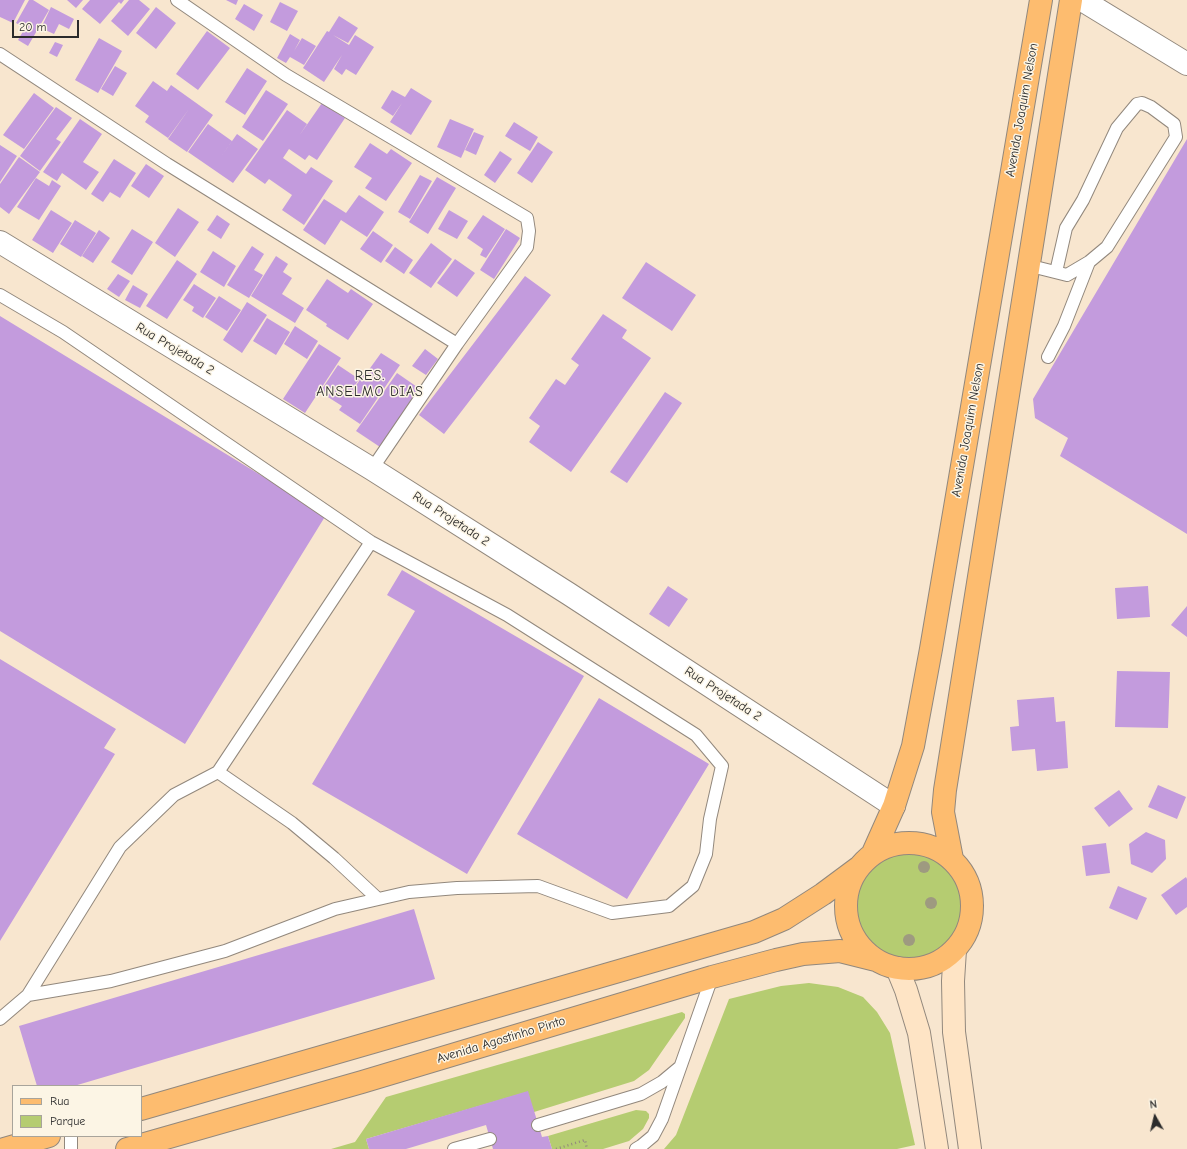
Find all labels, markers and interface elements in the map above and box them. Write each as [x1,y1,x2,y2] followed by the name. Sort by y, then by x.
[14,12,81,38] scale bar
[19,20,47,34] text: 20 m
[1003,42,1041,178] street label: Avenida Joaquim Nelson
[133,319,217,379] street label: Rua Projetada 2
[949,362,987,498] street label: Avenida Joaquim Nelson
[316,368,424,400] district label: RES. ANSELMO DIAS
[409,488,493,550] street label: Rua Projetada 2
[681,663,765,725] street label: Rua Projetada 2
[435,1013,567,1067] street label: Avenida Agostinho Pinto
[12,1085,142,1137] legend
[50,1094,69,1108] text: Rua
[1135,1097,1175,1137] north arrow
[1149,1098,1158,1112] text: N
[50,1114,85,1128] text: Parque

